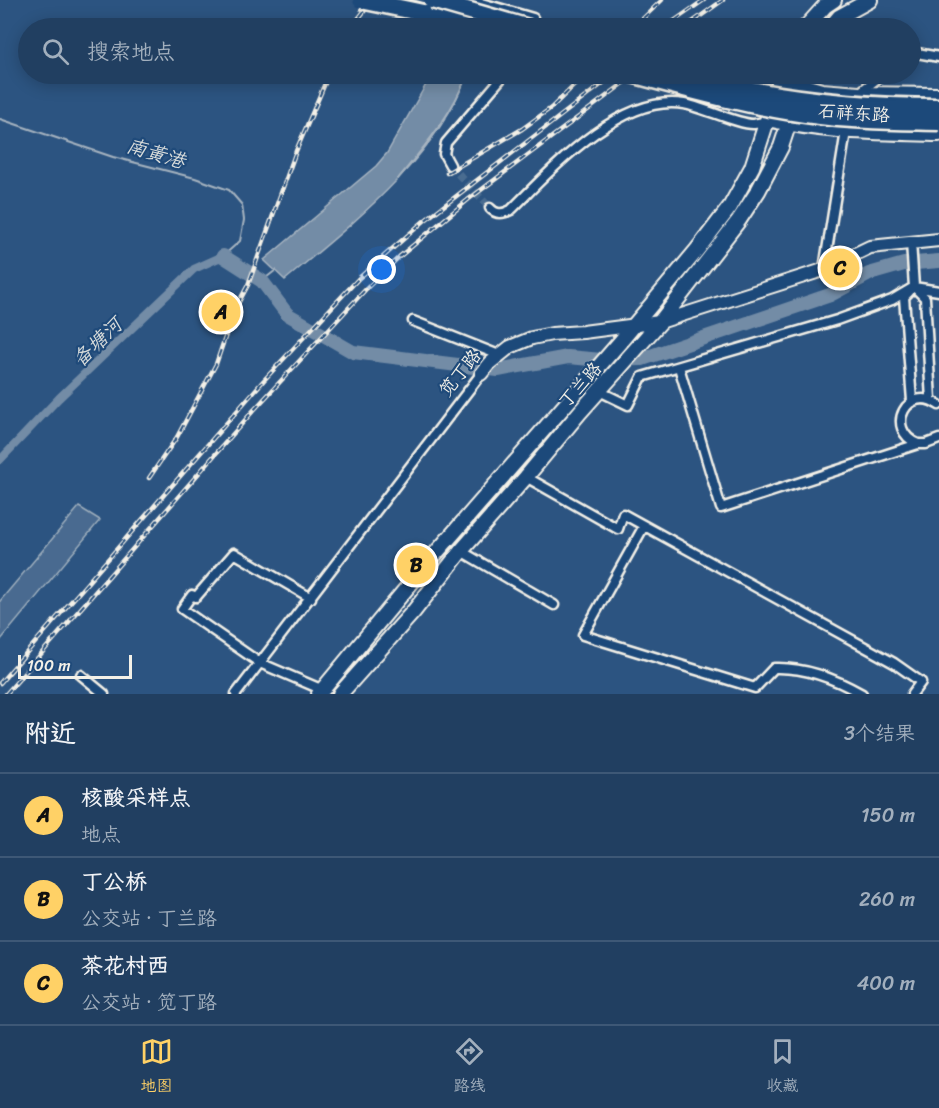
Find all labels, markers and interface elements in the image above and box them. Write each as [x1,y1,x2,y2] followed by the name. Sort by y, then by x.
[18,18,921,84] search box
[87,32,175,71] text: 搜索地点
[39,35,72,68] icon: search
[817,95,891,131] street label: 石祥东路
[122,128,192,180] water label: 南黄港
[820,246,860,290] pin: C
[367,255,396,284] your location
[202,290,240,334] pin: A
[64,307,133,376] water label: 备塘河
[431,342,489,404] street label: 笕丁路
[550,354,610,416] street label: 丁兰路
[396,542,436,588] pin: B
[27,651,71,680] text: 100 m
[18,652,132,680] scale bar
[24,710,76,756] text: 附近
[844,716,915,751] text: 3个结果
[81,778,191,817] text: 核酸采样点
[37,798,50,833] text: A
[861,798,915,833] text: 150 m
[81,817,121,852] text: 地点
[81,862,147,901] text: 丁公桥
[37,882,50,917] text: B
[859,882,915,917] text: 260 m
[81,901,217,936] text: 公交站 · 丁兰路
[81,946,169,985] text: 茶花村西
[37,966,50,1001] text: C
[857,966,915,1001] text: 400 m
[81,985,217,1020] text: 公交站 · 笕丁路
[140,1035,173,1100] tab: 地图
[453,1035,486,1100] tab: 路线
[766,1035,799,1100] tab: 收藏

